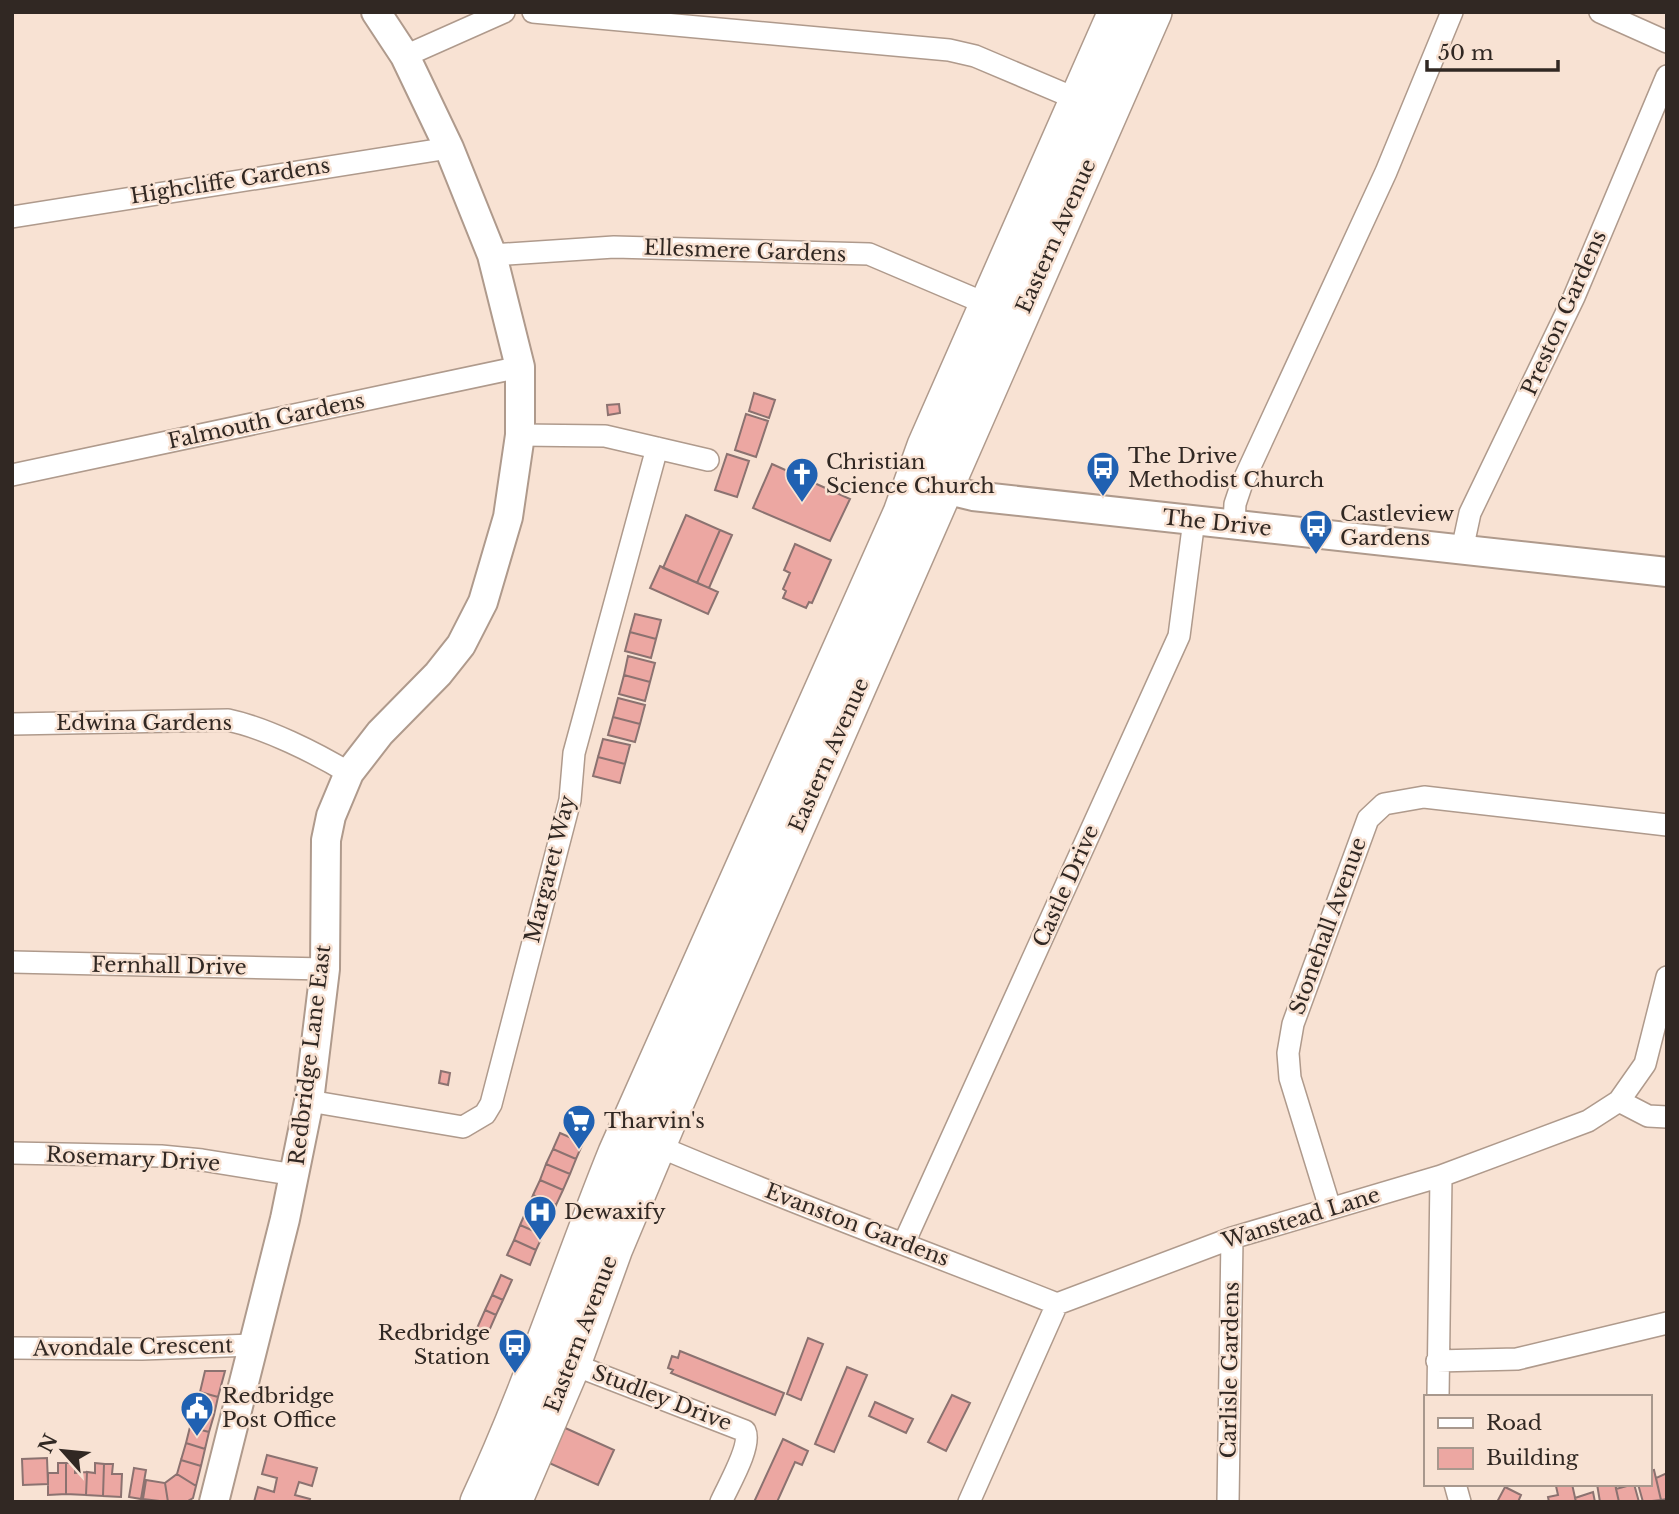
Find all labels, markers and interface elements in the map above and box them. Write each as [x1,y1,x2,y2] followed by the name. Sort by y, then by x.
[1427,28,1558,72] scale bar
[1438,40,1494,66] text: 50 m
[128,152,332,210] street label: Highcliffe Gardens
[1010,155,1102,317] street label: Eastern Avenue
[1516,226,1612,400] street label: Preston Gardens
[643,234,847,268] street label: Ellesmere Gardens
[165,387,367,455] street label: Falmouth Gardens
[1128,443,1324,493] place label: The Drive Methodist Church
[826,449,995,499] place label: Christian Science Church
[1084,449,1122,498] bus stop icon: The Drive Methodist Church
[783,455,821,504] church icon: Christian Science Church
[1340,501,1454,551] place label: Castleview Gardens
[1161,504,1273,542] street label: The Drive
[1297,507,1335,556] bus stop icon: Castleview Gardens
[783,674,875,836] street label: Eastern Avenue
[56,710,232,736] street label: Edwina Gardens
[519,792,581,945] street label: Margaret Way
[1028,821,1104,951] street label: Castle Drive
[1284,834,1372,1018] street label: Stonehall Avenue
[284,943,336,1167] street label: Redbridge Lane East
[91,952,247,980] street label: Fernhall Drive
[560,1102,598,1151] supermarket icon: Tharvin's
[604,1108,705,1134] place label: Tharvin's
[45,1141,221,1177] street label: Rosemary Drive
[761,1178,953,1272] street label: Evanston Gardens
[1218,1182,1383,1255] street label: Wanstead Lane
[521,1193,559,1242] hospital icon: Dewaxify
[564,1199,666,1225] place label: Dewaxify
[539,1252,623,1416] street label: Eastern Avenue
[1215,1281,1245,1459] street label: Carlisle Gardens
[378,1320,490,1370] place label: Redbridge Station
[496,1326,534,1375] bus stop icon: Redbridge Station
[32,1332,233,1362] street label: Avondale Crescent
[589,1360,735,1436] street label: Studley Drive
[222,1383,337,1433] place label: Redbridge Post Office
[178,1389,216,1438] public building icon: Redbridge Post Office
[1424,1395,1651,1486] legend
[1486,1410,1542,1436] text: Road
[28,1416,98,1486] north arrow
[34,1430,63,1457] text: N
[1486,1445,1579,1471] text: Building

